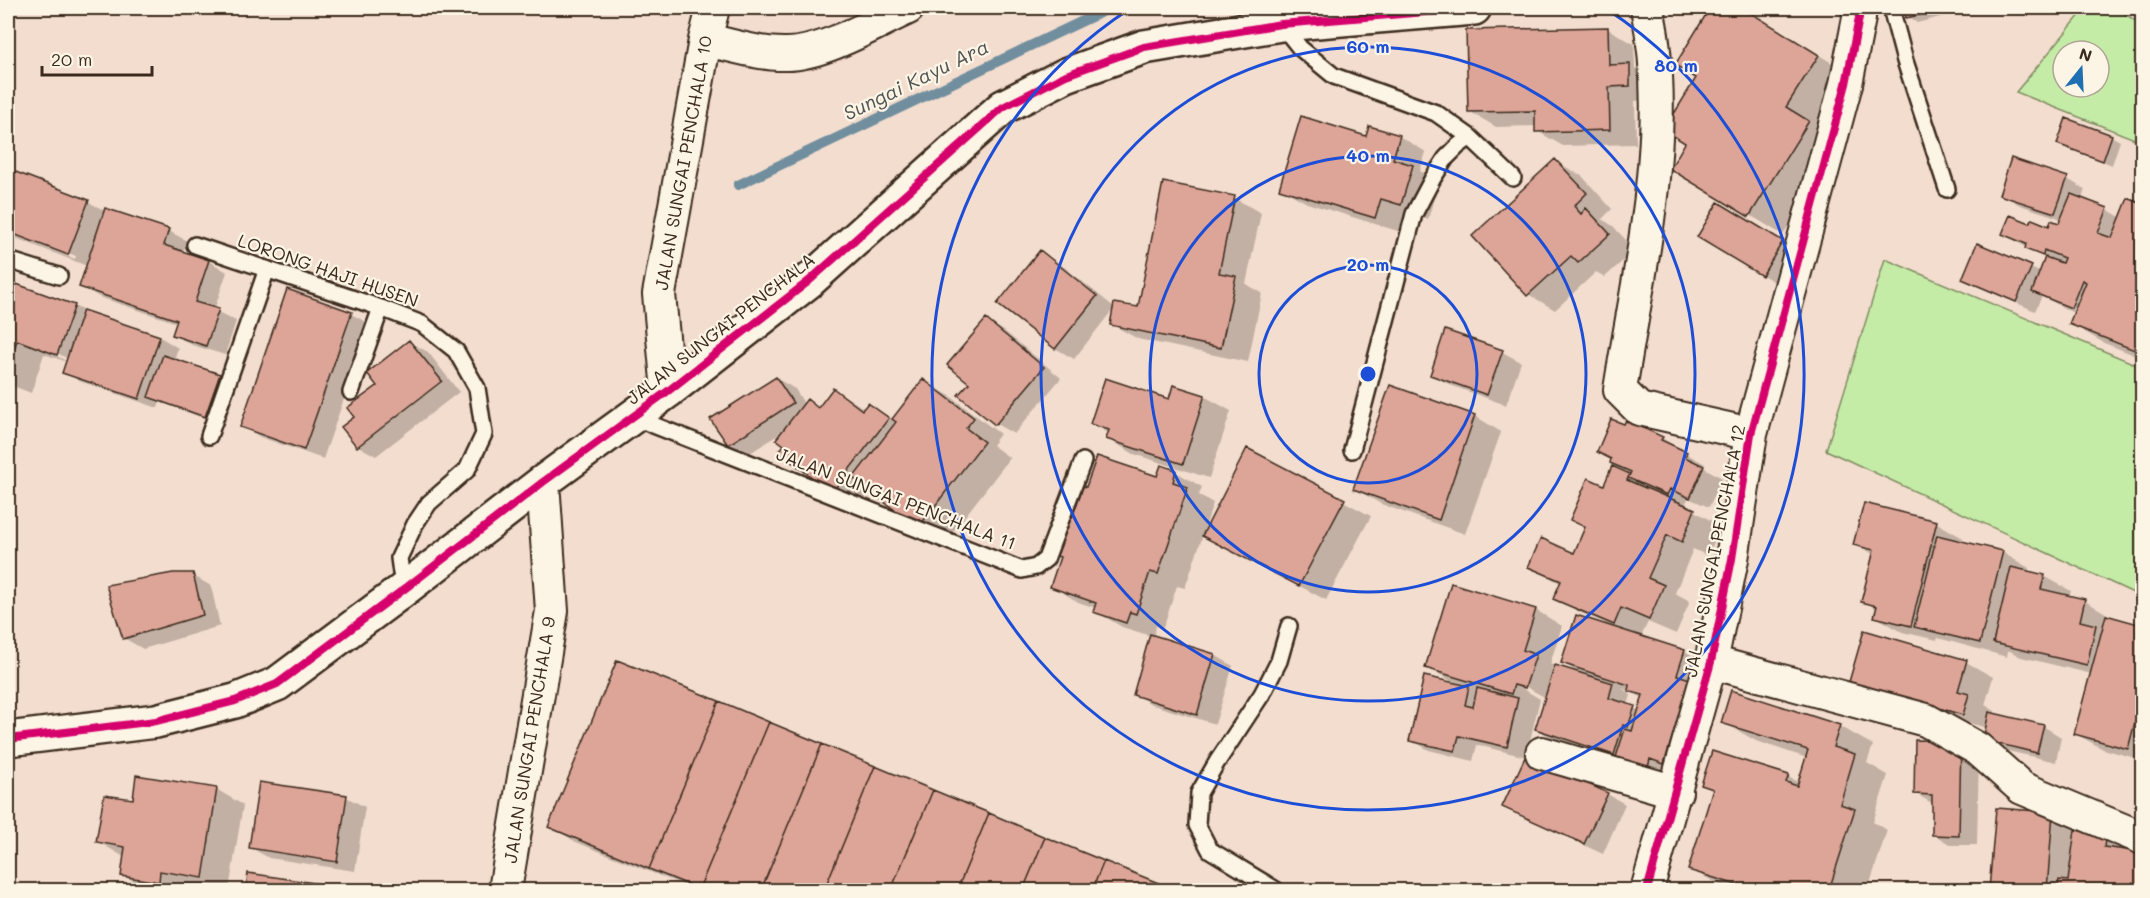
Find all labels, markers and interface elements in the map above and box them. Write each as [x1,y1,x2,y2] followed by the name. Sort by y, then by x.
[839,33,993,126] water label: Sungai Kayu Ara
[649,34,717,292] street label: JALAN SUNGAI PENCHALA 10
[1346,34,1390,58] text: 60 m
[42,39,152,77] scale bar
[2051,39,2111,99] north arrow
[2077,42,2095,66] text: N
[51,47,92,71] text: 20 m
[1654,53,1698,77] text: 80 m
[1346,143,1390,167] text: 40 m
[235,228,422,312] street label: LORONG HAJI HUSEN
[621,247,820,409] street label: JALAN SUNGAI PENCHALA
[1347,252,1389,276] text: 20 m
[1358,364,1378,384] centre of rings
[1678,423,1750,679] street label: JALAN SUNGAI PENCHALA 12
[773,441,1020,555] street label: JALAN SUNGAI PENCHALA 11
[498,615,560,865] street label: JALAN SUNGAI PENCHALA 9

